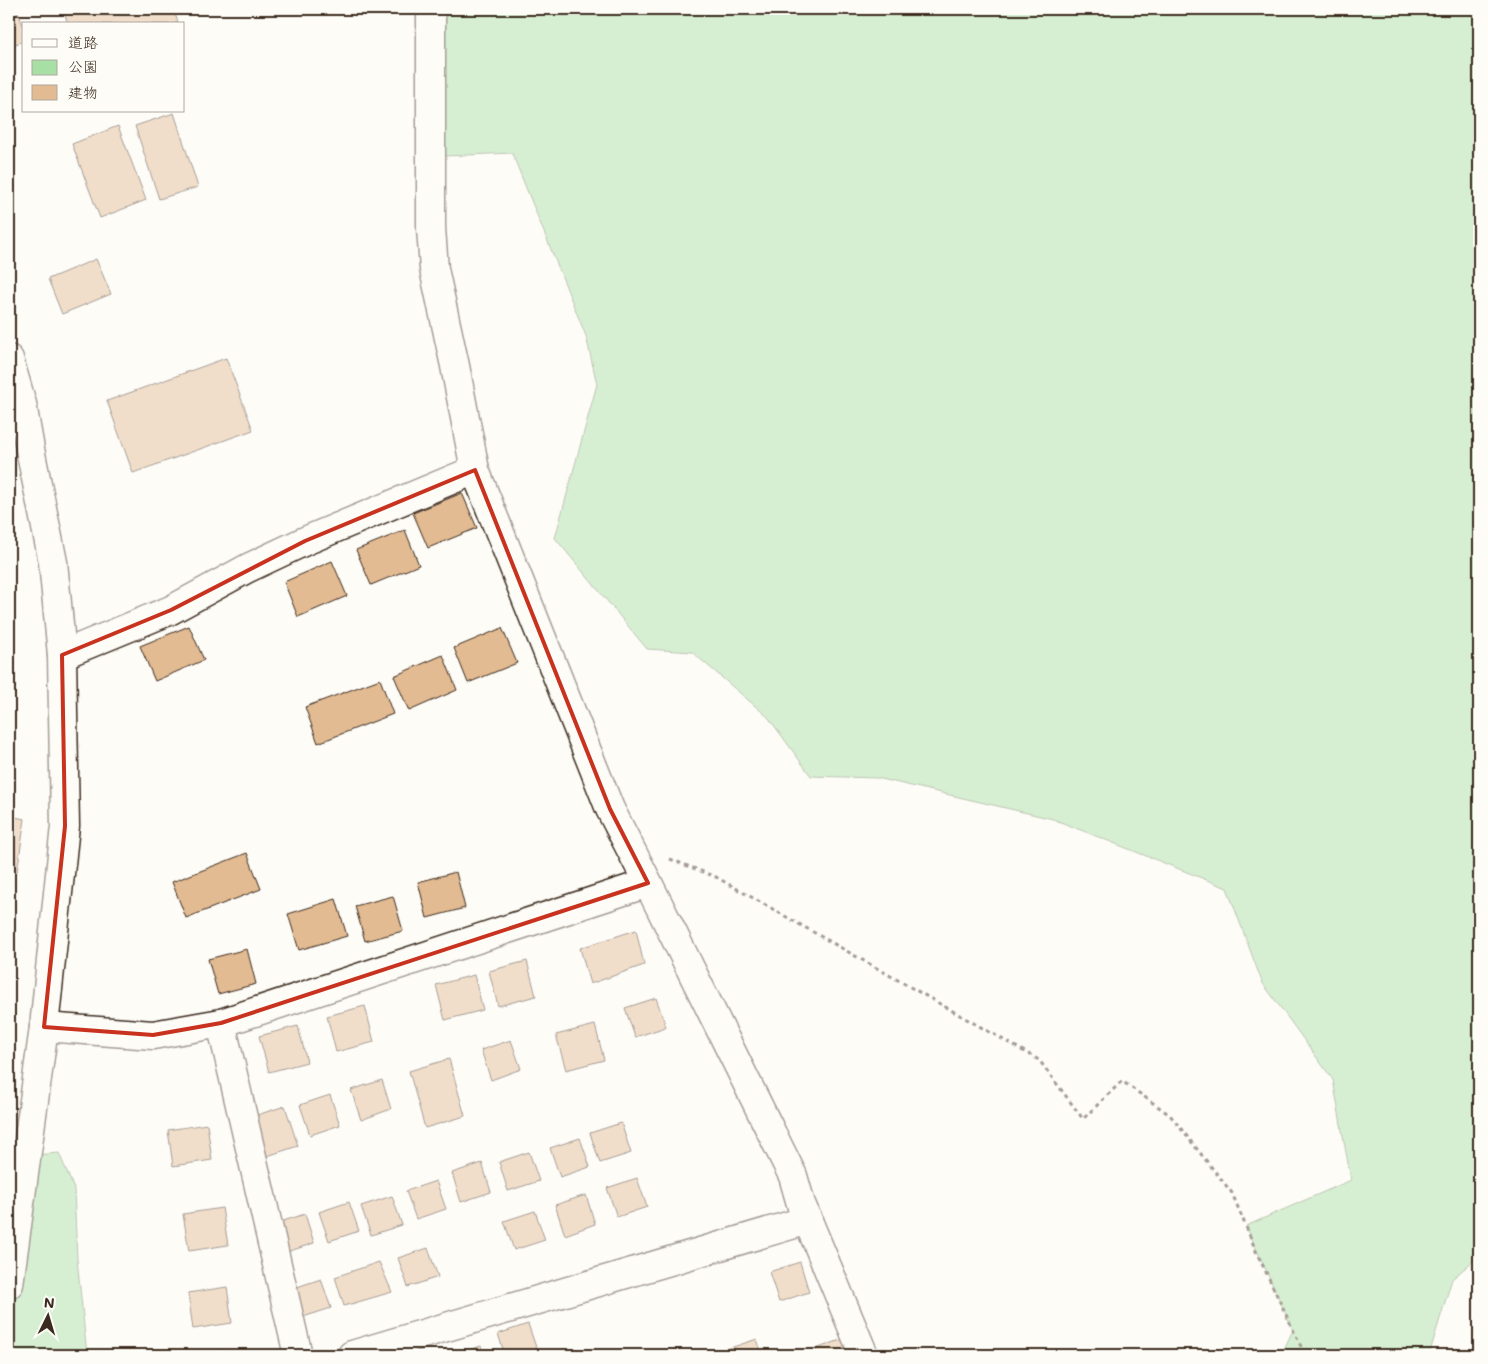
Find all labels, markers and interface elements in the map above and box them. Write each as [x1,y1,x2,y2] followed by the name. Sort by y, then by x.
[22,22,185,112] legend
[68,32,98,52] text: 道路
[68,56,98,76] text: 公園
[68,82,98,102] text: 建物
[22,1292,72,1342] north arrow
[43,1293,55,1312] text: N

